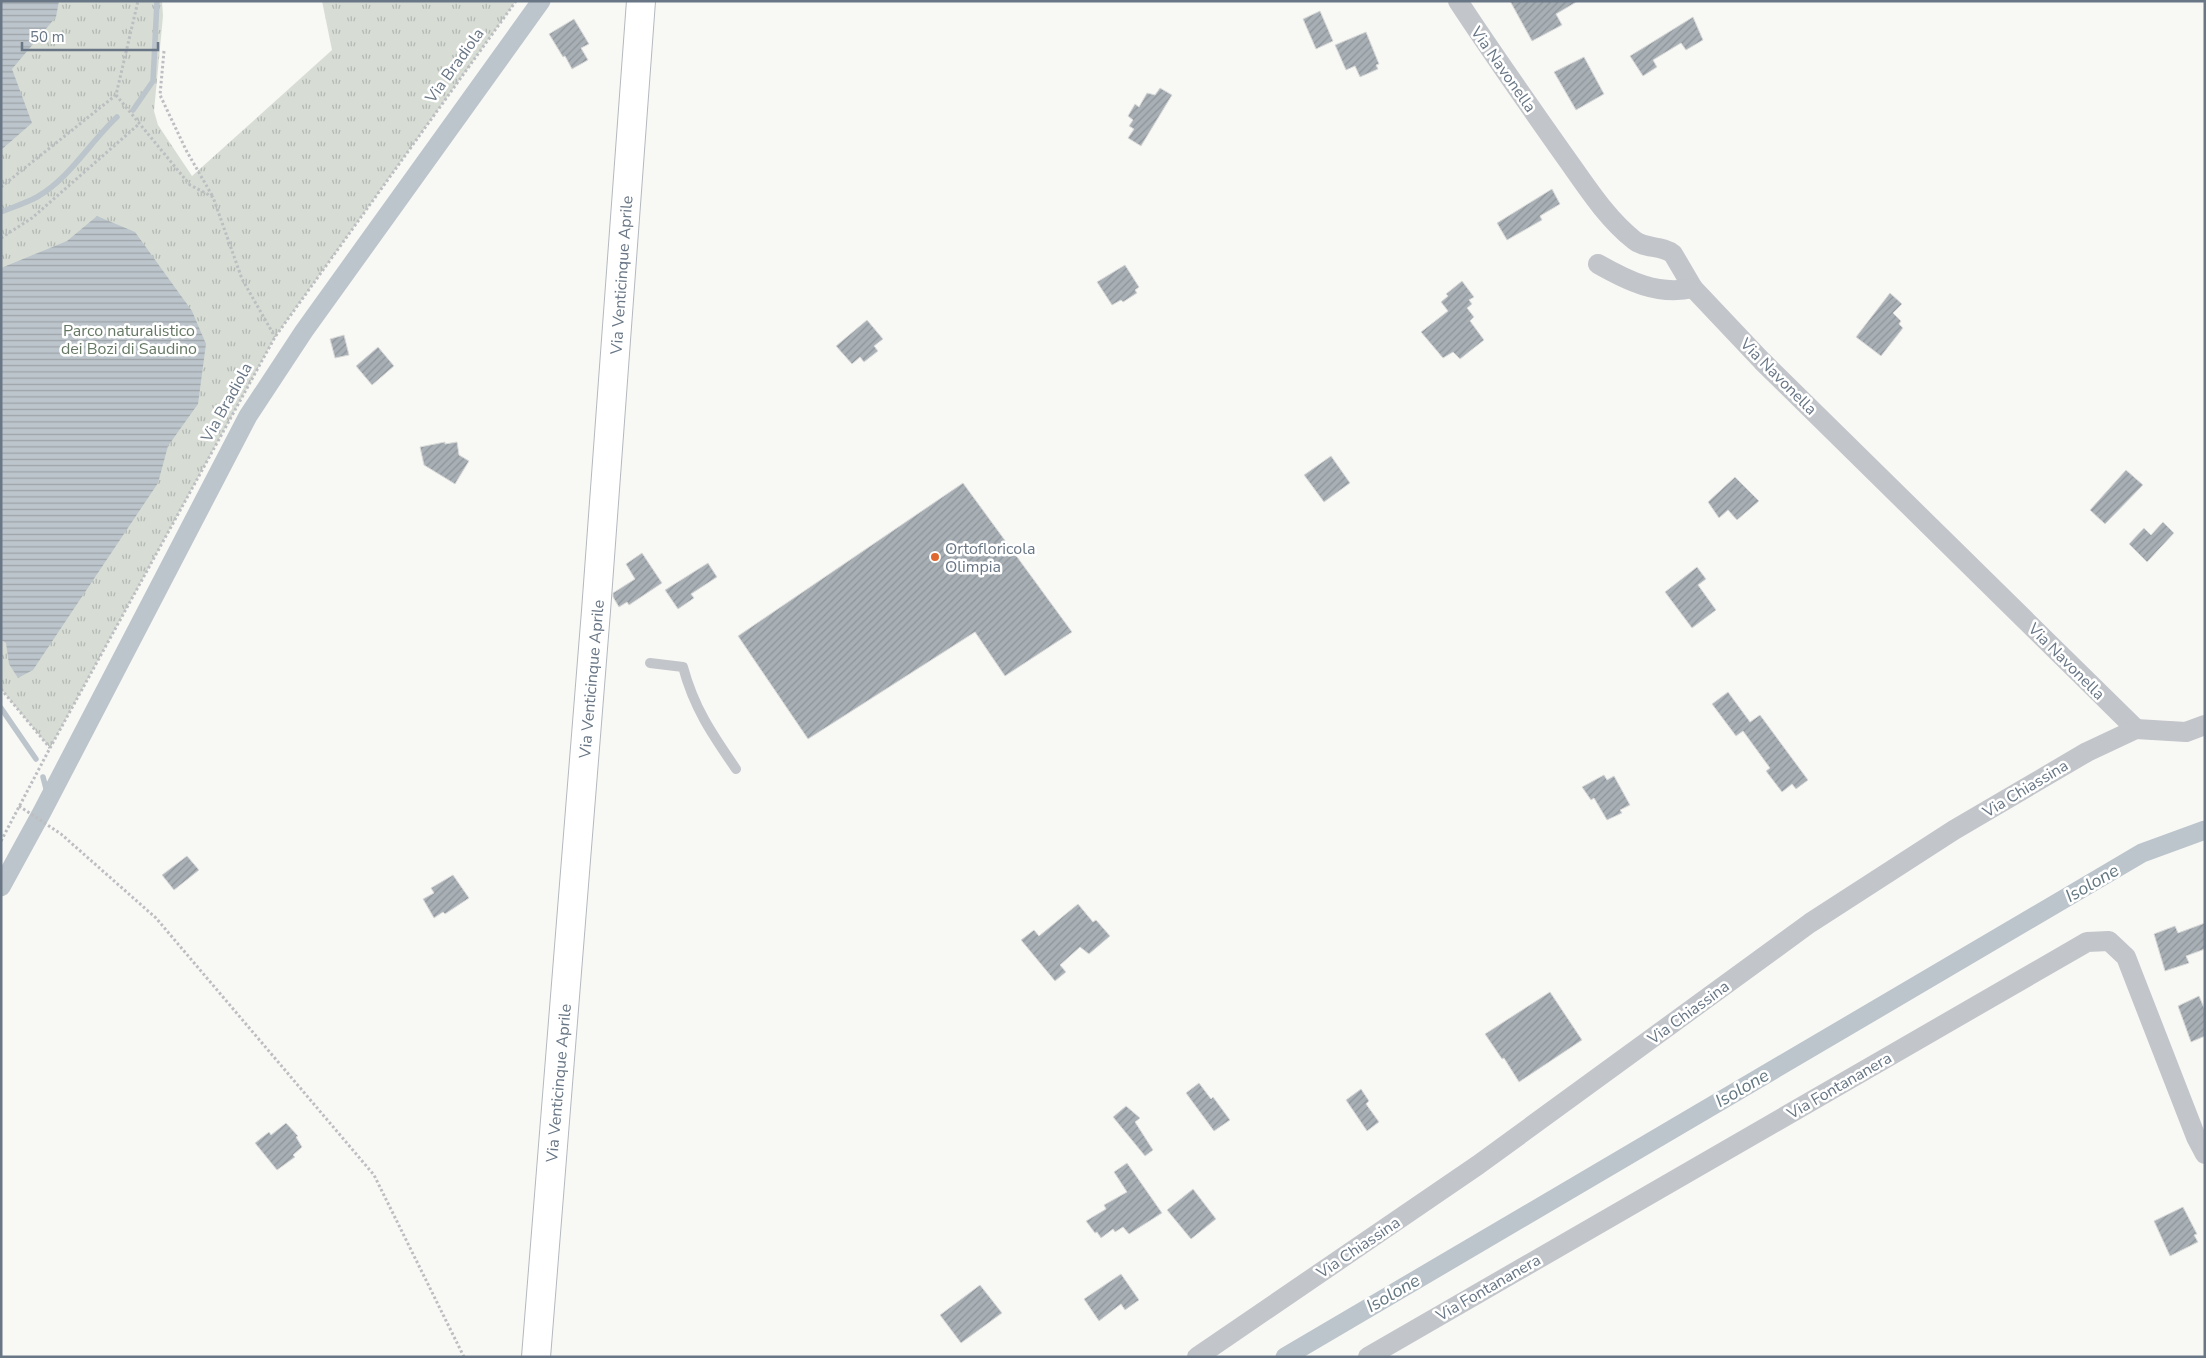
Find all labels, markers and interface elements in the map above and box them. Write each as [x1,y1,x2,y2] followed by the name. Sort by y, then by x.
[22,20,159,52] scale bar
[1465,21,1541,117] street label: Via Navonella
[420,24,489,108] street label: Via Bradiola
[30,27,65,47] text: 50 m
[605,195,639,356] street label: Via Venticinque Aprile
[61,320,197,360] park label: Parco naturalistico dei Bozi di Saudino
[1734,333,1821,420] street label: Via Navonella
[196,359,258,447] street label: Via Bradiola
[945,538,1035,578] place label: Ortofloricola Olimpia
[929,551,941,563] marker: Ortofloricola Olimpia
[574,599,610,760] street label: Via Venticinque Aprile
[2022,618,2109,705] street label: Via Navonella
[1978,755,2072,824] street label: Via Chiassina
[2061,858,2124,908] water label: Isolone
[1642,976,1734,1051] street label: Via Chiassina
[541,1003,577,1164] street label: Via Venticinque Aprile
[1782,1047,1896,1125] street label: Via Fontananera
[1711,1063,1774,1113] water label: Isolone
[1312,1212,1405,1284] street label: Via Chiassina
[1431,1249,1545,1327] street label: Via Fontananera
[1362,1268,1425,1318] water label: Isolone

